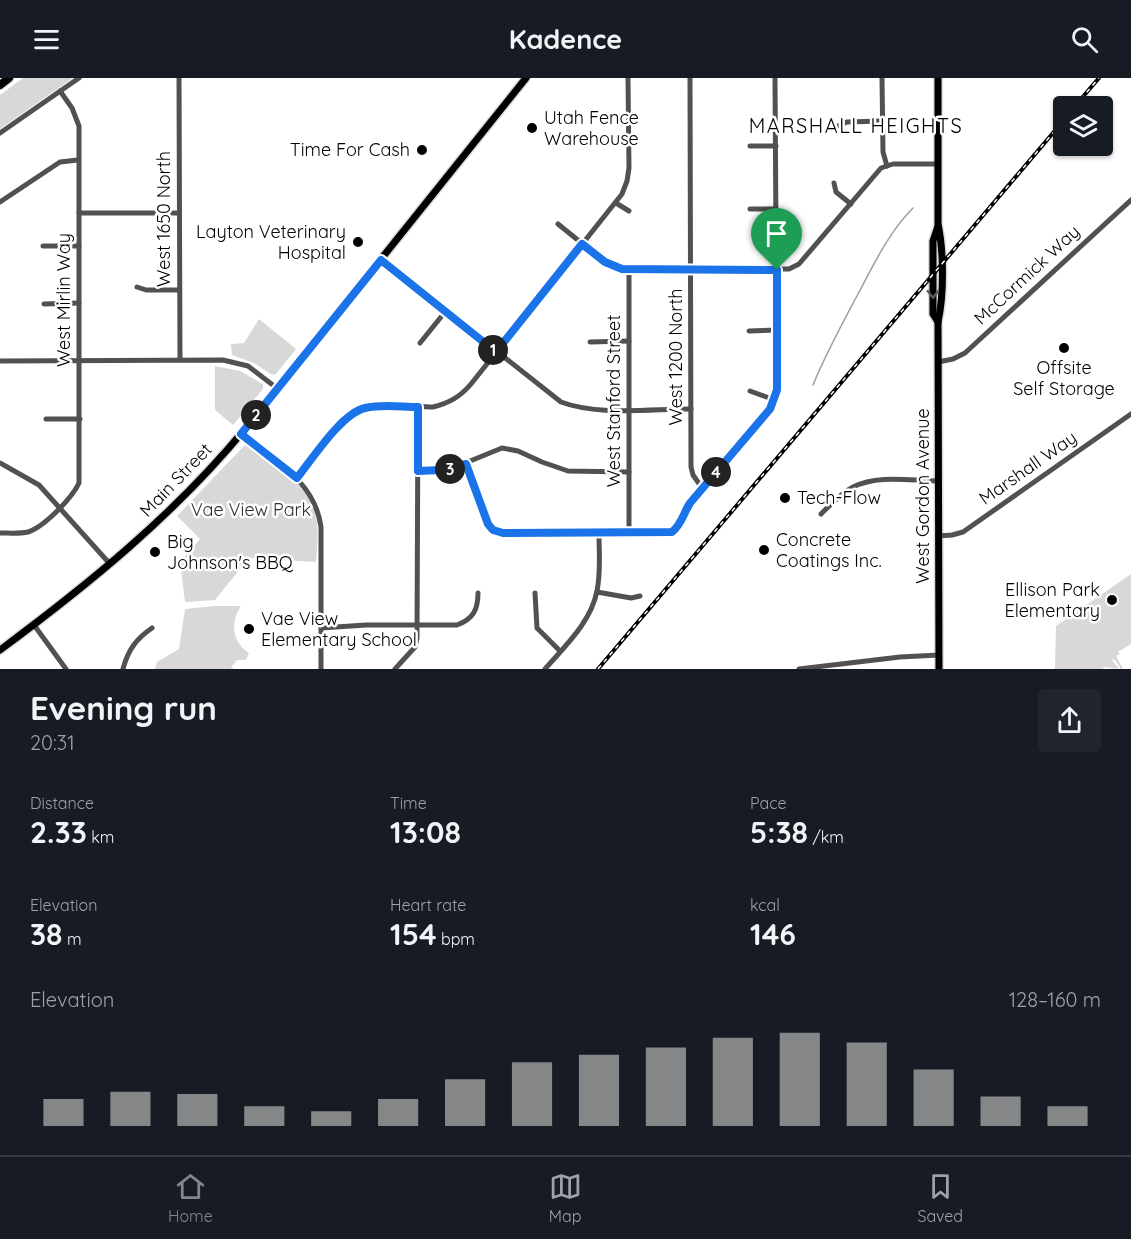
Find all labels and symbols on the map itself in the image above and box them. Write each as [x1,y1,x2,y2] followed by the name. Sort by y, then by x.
[544,106,639,150] place label: Utah Fence Warehouse
[749,113,963,138] district label: MARSHALL HEIGHTS
[525,121,539,135] marker: Utah Fence Warehouse
[290,138,410,161] place label: Time For Cash
[415,143,429,157] marker: Time For Cash
[152,151,175,287] street label: West 1650 North
[751,208,802,270] pin
[196,220,346,264] place label: Layton Veterinary Hospital
[969,220,1084,330] street label: McCormick Way
[52,233,75,367] street label: West Mirlin Way
[351,235,365,249] marker: Layton Veterinary Hospital
[664,289,687,425] street label: West 1200 North
[927,290,939,299] one-way arrow
[602,315,625,487] street label: West Stanford Street
[478,335,508,365] pin: 1
[1057,341,1071,355] marker: Offsite Self Storage
[1013,356,1115,400] place label: Offsite Self Storage
[241,400,271,430] pin: 2
[911,408,934,584] street label: West Gordon Avenue
[974,426,1081,510] street label: Marshall Way
[135,438,217,522] street label: Main Street
[435,454,465,484] pin: 3
[701,457,731,487] pin: 4
[797,486,881,509] place label: Tech-Flow
[778,491,792,505] marker: Tech-Flow
[191,498,311,521] park label: Vae View Park
[776,528,882,572] place label: Concrete Coatings Inc.
[167,530,294,574] place label: Big Johnson's BBQ
[757,543,771,557] marker: Concrete Coatings Inc.
[148,545,162,559] marker: Big Johnson's BBQ
[1004,578,1100,622] place label: Ellison Park Elementary
[1105,593,1119,607] marker: Ellison Park Elementary
[261,607,417,651] place label: Vae View Elementary School
[242,622,256,636] marker: Vae View Elementary School

